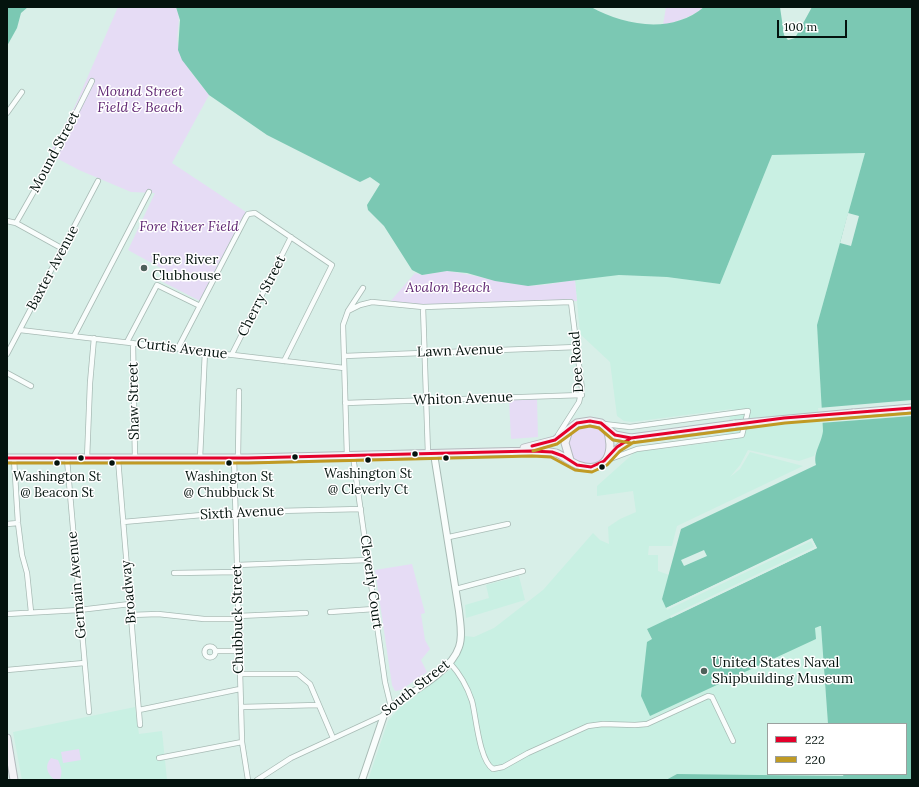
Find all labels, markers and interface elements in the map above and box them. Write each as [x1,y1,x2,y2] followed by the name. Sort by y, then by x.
[779,12,849,38] scale bar
[784,19,817,34] text: 100 m
[97,84,183,116] park label: Mound Street Field & Beach
[27,109,83,195] street label: Mound Street
[139,219,239,235] park label: Fore River Field
[24,223,82,313] street label: Baxter Avenue
[152,252,221,284] place label: Fore River Clubhouse
[234,253,290,339] street label: Cherry Street
[139,263,149,273] marker: Fore River Clubhouse
[406,280,490,296] park label: Avalon Beach
[566,331,588,393] street label: Dee Road
[136,335,228,363] street label: Curtis Avenue
[417,341,503,361] street label: Lawn Avenue
[125,362,143,440] street label: Shaw Street
[413,389,513,409] street label: Whiton Avenue
[410,449,420,459] unlabelled marker
[290,452,300,462] unlabelled marker
[76,453,86,463] unlabelled marker
[441,453,451,463] unlabelled marker
[363,455,373,465] marker: Washington St @ Cleverly Ct
[52,458,62,468] marker: Washington St @ Beacon St
[107,458,117,468] unlabelled marker
[224,458,234,468] marker: Washington St @ Chubbuck St
[597,462,607,472] unlabelled marker
[324,466,412,497] place label: Washington St @ Cleverly Ct
[13,469,101,500] place label: Washington St @ Beacon St
[184,469,274,500] place label: Washington St @ Chubbuck St
[200,502,284,524] street label: Sixth Avenue
[64,531,90,639] street label: Germain Avenue
[356,534,386,630] street label: Cleverly Court
[118,559,140,625] street label: Broadway
[229,564,247,674] street label: Chubbuck Street
[712,655,853,688] place label: United States Naval Shipbuilding Museum
[379,656,453,720] street label: South Street
[699,666,709,676] marker: United States Naval Shipbuilding Museum
[767,723,907,775] legend
[805,732,824,747] text: 222
[805,752,825,767] text: 220

